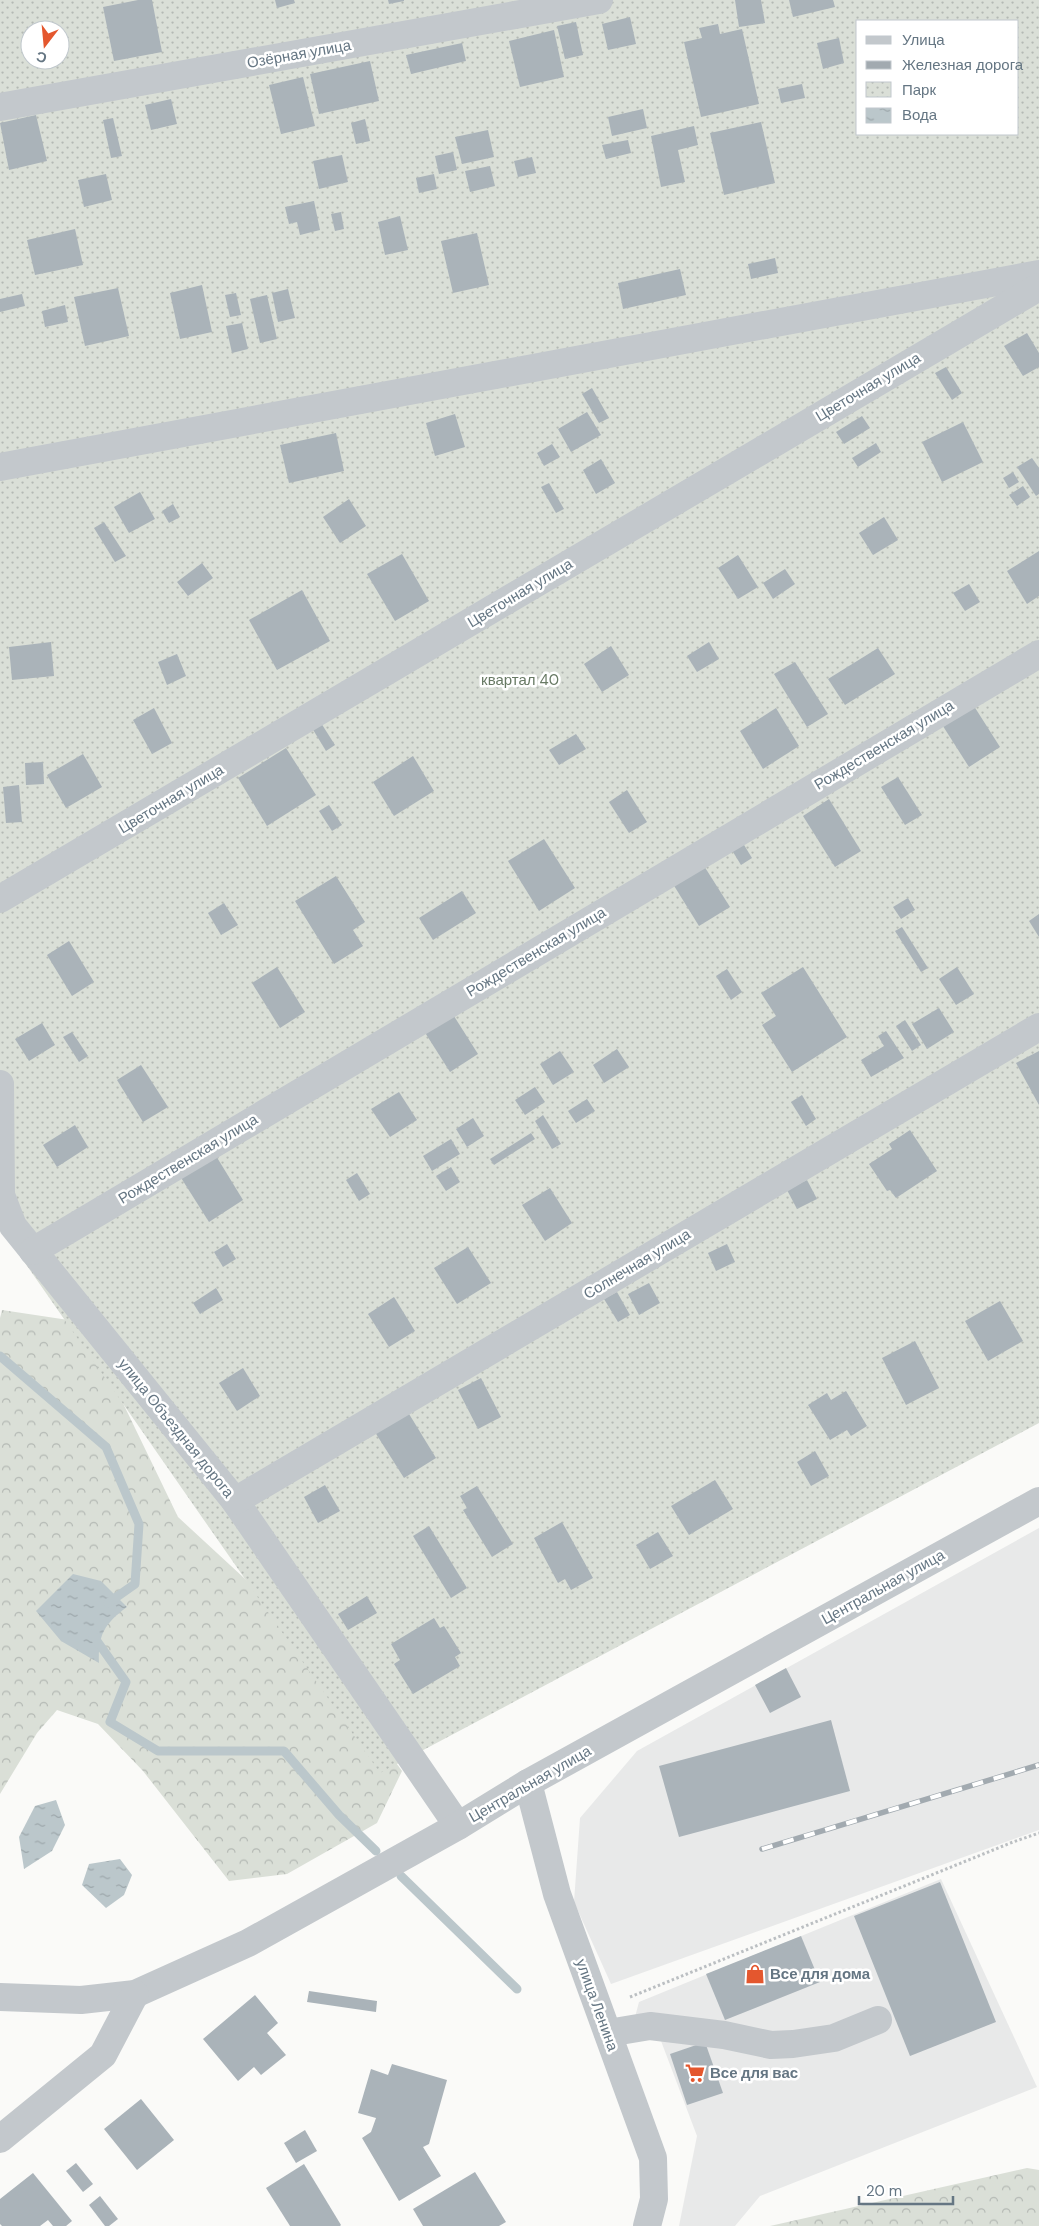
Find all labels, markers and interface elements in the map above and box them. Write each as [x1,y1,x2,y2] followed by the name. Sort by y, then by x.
[20,20,70,70] north arrow
[856,20,1019,135] legend
[902,30,945,50] text: Улица
[245,35,353,73] street label: Озёрная улица
[34,47,49,68] text: С
[902,55,1024,75] text: Железная дорога
[902,80,936,100] text: Парк
[902,105,938,125] text: Вода
[812,347,925,426] street label: Цветочная улица
[464,553,577,632] street label: Цветочная улица
[481,670,559,690] park label: квартал 40
[810,695,958,795] street label: Рождественская улица
[115,759,228,838] street label: Цветочная улица
[462,902,610,1002] street label: Рождественская улица
[114,1109,262,1209] street label: Рождественская улица
[580,1224,695,1304] street label: Солнечная улица
[114,1354,239,1502] street label: улица Объездная дорога
[818,1545,949,1629] street label: Центральная улица
[465,1741,595,1827] street label: Центральная улица
[571,1956,623,2054] street label: улица Ленина
[744,1963,766,1985] shop icon: Все для дома
[770,1964,871,1984] place label: Все для дома
[684,2062,706,2084] supermarket icon: Все для вас
[710,2063,798,2083] place label: Все для вас
[859,2174,953,2206] scale bar
[866,2181,902,2201] text: 20 m

